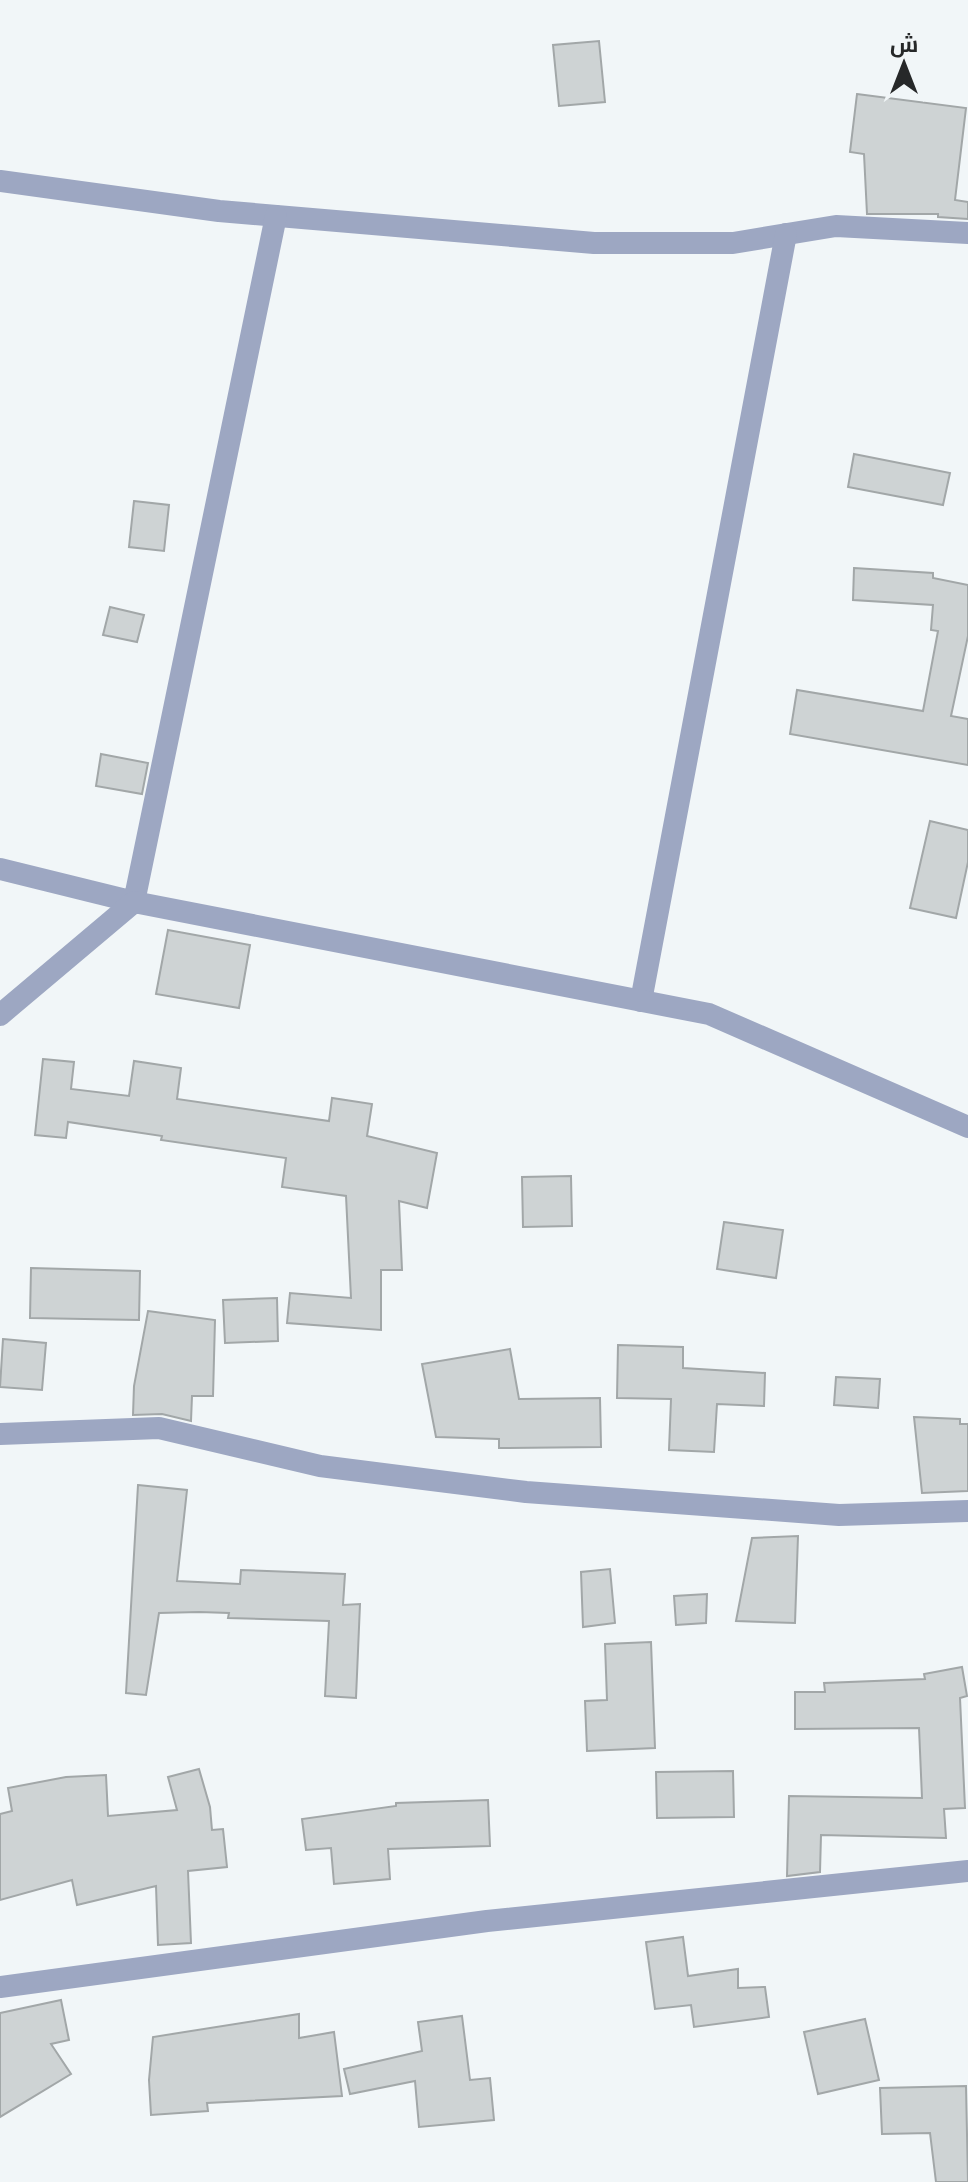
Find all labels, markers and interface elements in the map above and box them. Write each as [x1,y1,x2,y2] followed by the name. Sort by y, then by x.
[864,24,944,104] north arrow
[890,29,918,61] text: ش

